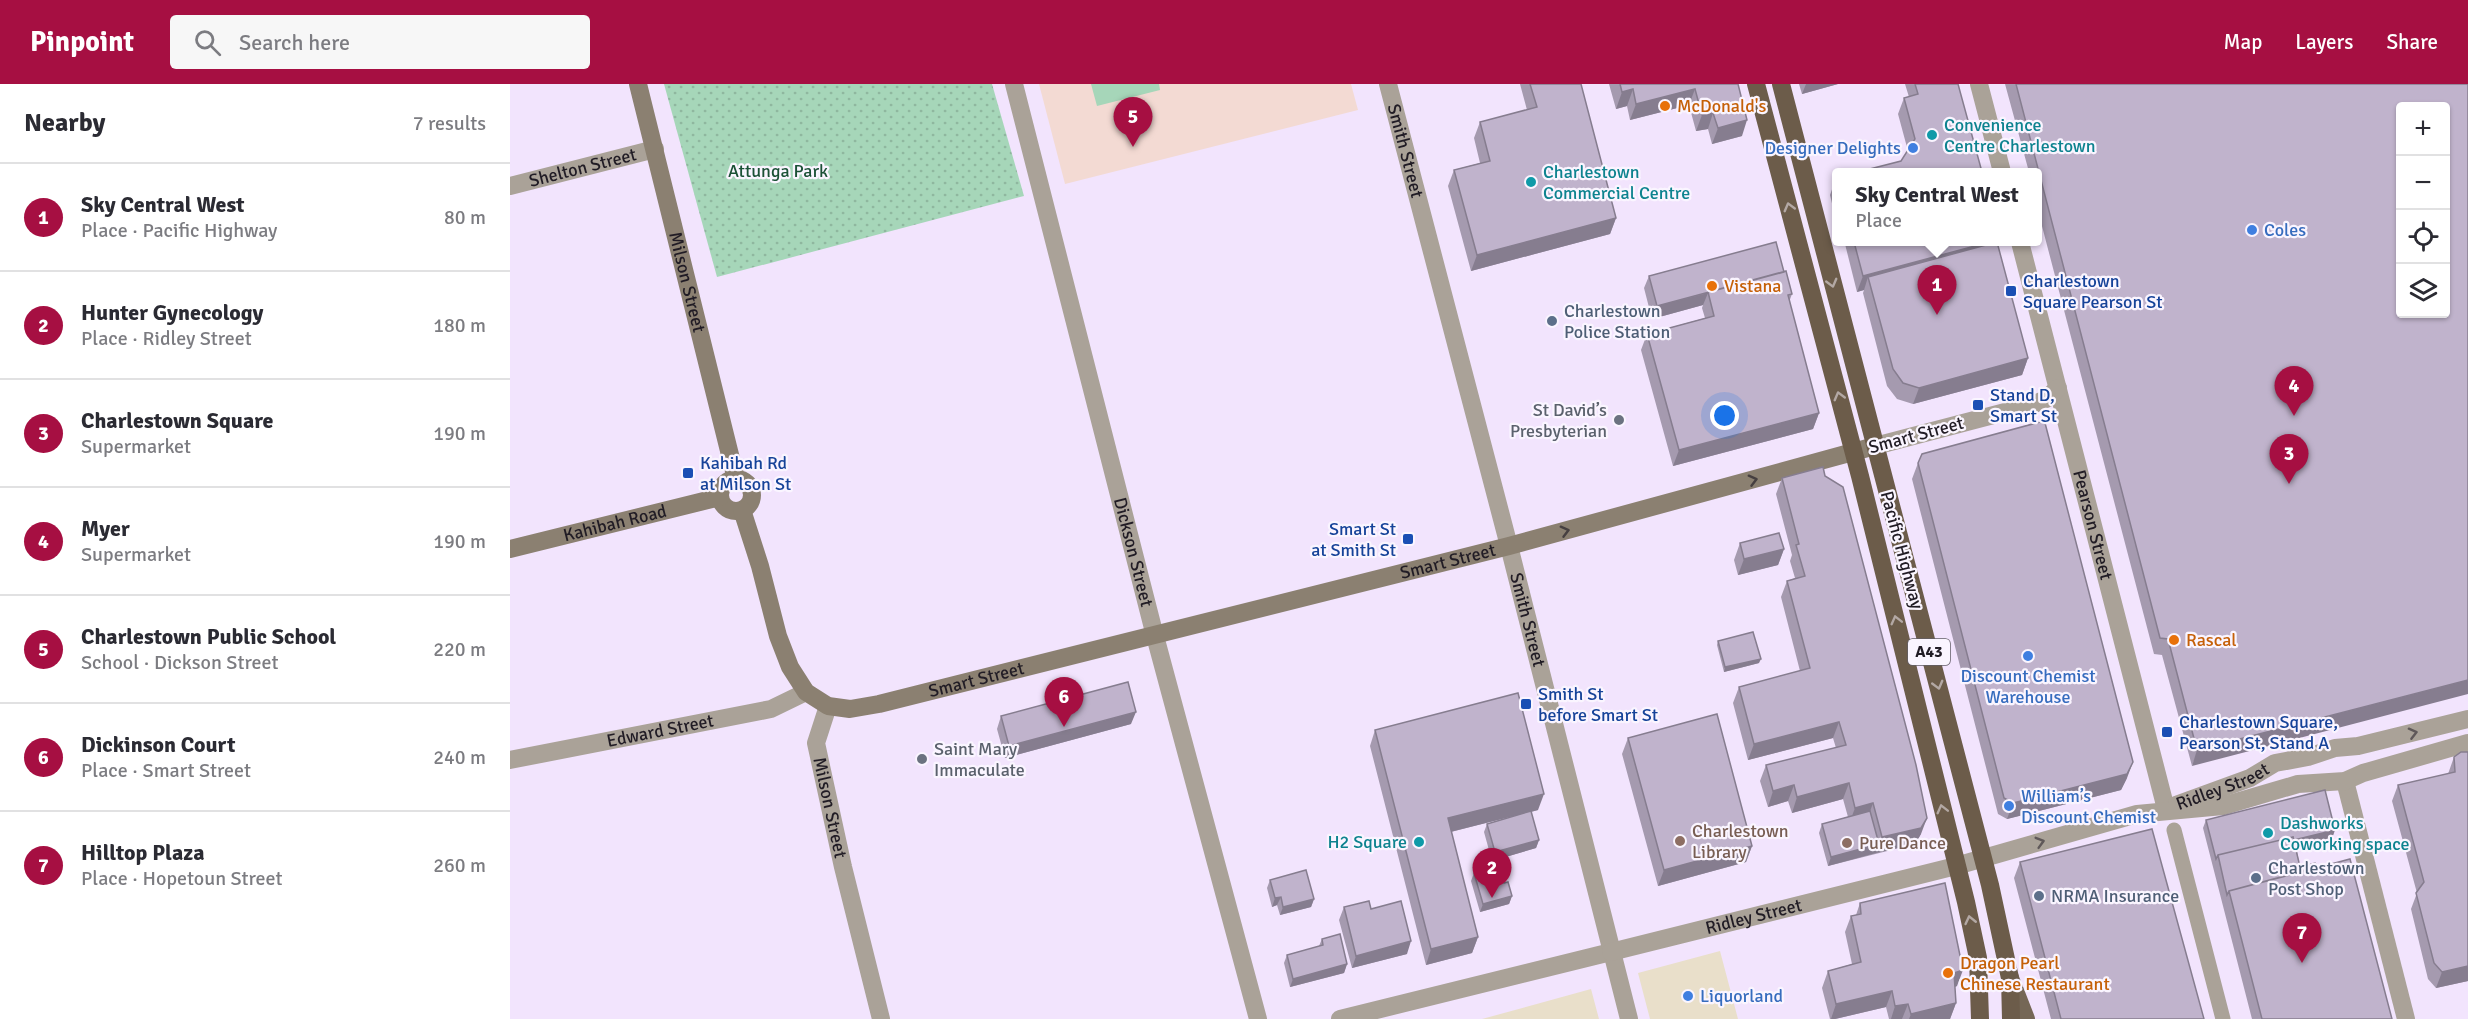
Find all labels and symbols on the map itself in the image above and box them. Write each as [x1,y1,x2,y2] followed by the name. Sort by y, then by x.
[1677,95,1766,117] place label: McDonald's
[1114,98,1152,147] pin: 5
[1658,99,1672,113] marker: McDonald's
[1383,101,1428,200] street label: Smith Street
[1944,114,2096,157] place label: Convenience Centre Charlestown
[1925,128,1939,142] marker: Convenience Centre Charlestown
[1764,137,1901,159] place label: Designer Delights
[1906,141,1920,155] marker: Designer Delights
[527,143,639,192] street label: Shelton Street
[728,160,828,182] park label: Attunga Park
[1543,161,1690,204] place label: Charlestown Commercial Centre
[1524,175,1538,189] marker: Charlestown Commercial Centre
[1784,202,1797,212] one-way arrow
[2264,219,2306,241] place label: Coles
[2245,223,2259,237] marker: Coles
[664,229,710,335] street label: Milson Street
[1918,266,1956,315] pin: 1
[2023,270,2163,313] place label: Charlestown Square Pearson St
[1724,275,1781,297] place label: Vistana
[1824,278,1837,288] one-way arrow
[1705,279,1719,293] marker: Vistana
[2004,284,2018,298] marker: Charlestown Square Pearson St
[1564,300,1670,343] place label: Charlestown Police Station
[1545,314,1559,328] marker: Charlestown Police Station
[2274,366,2314,416] pin: 4
[1990,384,2057,427] place label: Stand D, Smart St
[1833,391,1846,401] one-way arrow
[1971,398,1985,412] marker: Stand D, Smart St
[1510,399,1607,442] place label: St David’s Presbyterian
[1710,401,1739,430] your location
[1866,412,1966,458] street label: Smart Street
[1612,413,1626,427] marker: St David’s Presbyterian
[2270,434,2308,484] pin: 3
[700,452,791,495] place label: Kahibah Rd at Milson St
[681,466,695,480] marker: Kahibah Rd at Milson St
[2068,468,2117,582] street label: Pearson Street
[1748,475,1758,488] one-way arrow
[1876,489,1928,612] street label: Pacific Highway
[1109,495,1158,609] street label: Dickson Street
[561,500,669,546] street label: Kahibah Road
[1311,518,1396,561] place label: Smart St at Smith St
[1560,525,1570,538] one-way arrow
[1401,532,1415,546] marker: Smart St at Smith St
[1398,539,1498,584] street label: Smart Street
[1505,570,1550,669] street label: Smith Street
[1890,615,1903,625] one-way arrow
[2186,629,2237,651] place label: Rascal
[2167,633,2181,647] marker: Rascal
[1908,639,1950,665] road number: A43
[2021,649,2035,663] marker: Discount Chemist Warehouse
[926,657,1026,702] street label: Smart Street
[1960,665,2096,708] place label: Discount Chemist Warehouse
[1044,678,1084,727] pin: 6
[1931,680,1943,690] one-way arrow
[1538,683,1658,726] place label: Smith St before Smart St
[1519,697,1533,711] marker: Smith St before Smart St
[605,709,715,752] street label: Edward Street
[2179,711,2338,754] place label: Charlestown Square, Pearson St, Stand A
[2160,725,2174,739] marker: Charlestown Square, Pearson St, Stand A
[2408,727,2418,740] one-way arrow
[934,738,1025,781] place label: Saint Mary Immaculate
[915,752,929,766] marker: Saint Mary Immaculate
[808,755,852,860] street label: Milson Street
[2173,758,2273,815] street label: Ridley Street
[2021,785,2156,828] place label: William’s Discount Chemist
[2002,799,2016,813] marker: William’s Discount Chemist
[1937,805,1950,815] one-way arrow
[2280,812,2410,855] place label: Dashworks Coworking space
[1692,820,1789,863] place label: Charlestown Library
[2261,826,2275,840] marker: Dashworks Coworking space
[1327,831,1407,853] place label: H2 Square
[1859,832,1946,854] place label: Pure Dance
[1673,834,1687,848] marker: Charlestown Library
[1412,835,1426,849] marker: H2 Square
[1840,836,1854,850] marker: Pure Dance
[2034,837,2045,849] one-way arrow
[1472,848,1512,898] pin: 2
[2268,857,2365,900] place label: Charlestown Post Shop
[2249,871,2263,885] marker: Charlestown Post Shop
[2051,885,2179,907] place label: NRMA Insurance
[2032,889,2046,903] marker: NRMA Insurance
[1703,894,1804,939] street label: Ridley Street
[2282,914,2322,963] pin: 7
[1964,915,1977,925] one-way arrow
[1960,952,2110,995] place label: Dragon Pearl Chinese Restaurant
[1941,966,1955,980] marker: Dragon Pearl Chinese Restaurant
[1700,985,1783,1007] place label: Liquorland
[1681,989,1695,1003] marker: Liquorland

